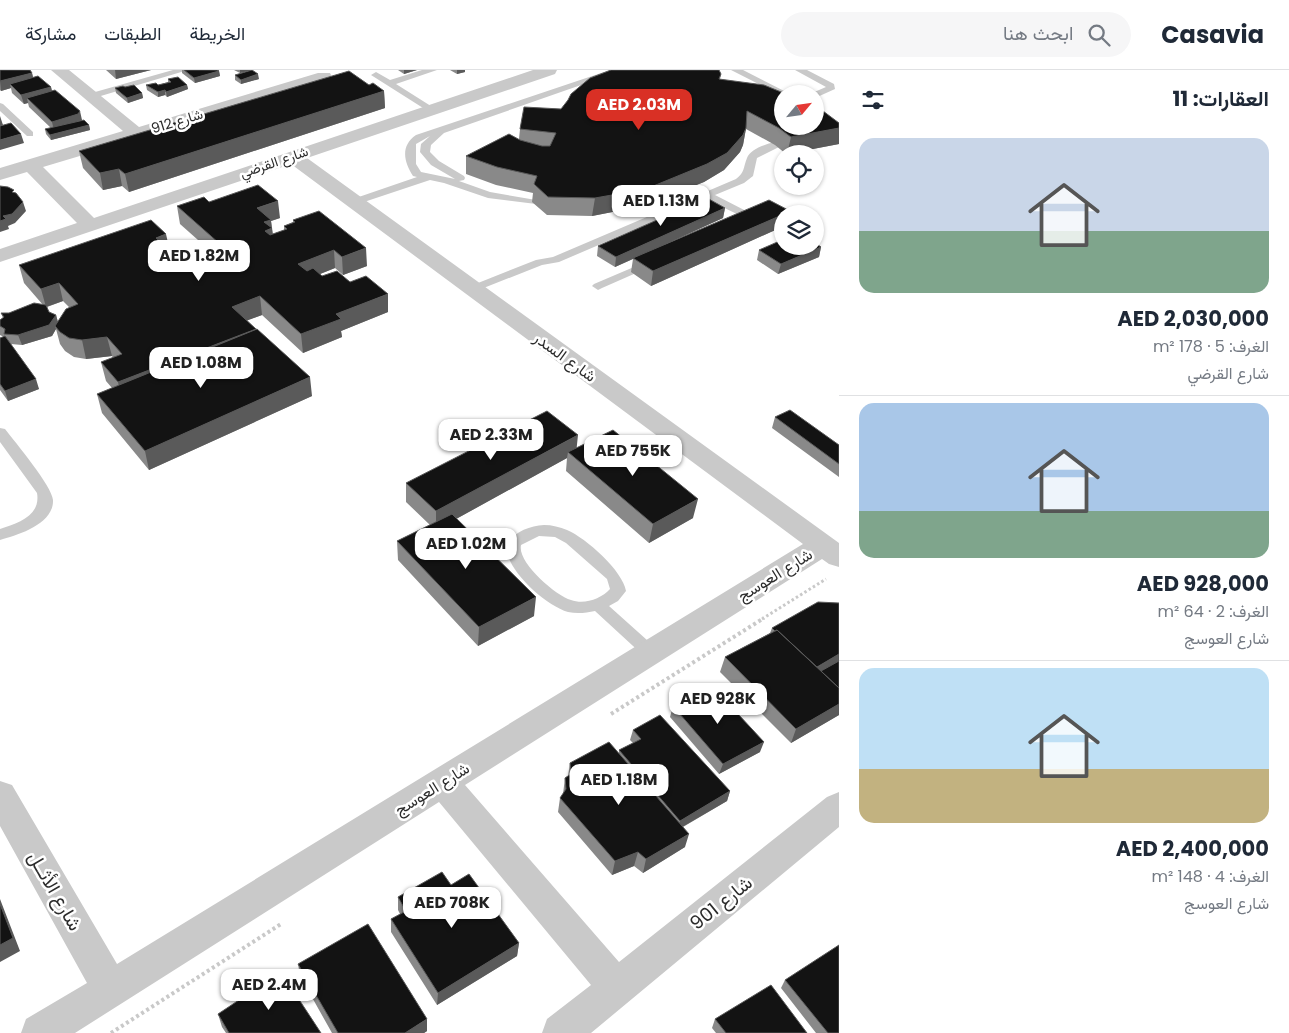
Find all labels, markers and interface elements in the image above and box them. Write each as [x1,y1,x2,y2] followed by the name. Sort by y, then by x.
[781,12,1131,57] search box
[1161,18,1264,51] text: Casavia
[1003,20,1073,47] text: ابحث هنا
[25,21,76,46] text: مشاركة
[104,21,161,46] text: الطبقات
[189,21,245,46] text: الخريطة
[1085,21,1113,49] icon: search
[1172,84,1269,113] text: العقارات: 11
[774,85,824,135] north arrow
[774,85,824,255] map controls
[859,86,887,114] icon: filters
[582,88,696,131] pin: AED 2.03M
[597,93,681,116] text: AED 2.03M
[149,104,206,139] street label: شارع 912
[237,141,312,185] street label: شارع القرضي
[774,145,824,195] button: locate
[1019,170,1109,260] icon: home
[604,184,718,227] pin: AED 1.13M
[623,189,699,212] text: AED 1.13M
[774,205,824,255] button: layers
[142,240,256,282] pin: AED 1.82M
[159,244,239,267] text: AED 1.82M
[1117,304,1269,333] text: AED 2,030,000
[528,326,601,388] street label: شارع السدر
[1153,335,1269,358] text: الغرف: 5 · 178 m²
[144,346,258,389] pin: AED 1.08M
[160,351,242,374] text: AED 1.08M
[1188,362,1269,385] text: شارع القرضي
[434,418,548,461] pin: AED 2.33M
[449,423,533,446] text: AED 2.33M
[581,434,685,477] pin: AED 755K
[1019,436,1109,526] icon: home
[595,439,671,462] text: AED 755K
[409,528,523,570] pin: AED 1.02M
[426,532,506,555] text: AED 1.02M
[733,543,817,607] street label: شارع العوسج
[1137,569,1269,598] text: AED 928,000
[1157,600,1269,623] text: الغرف: 2 · 64 m²
[1184,627,1269,650] text: شارع العوسج
[666,682,770,725] pin: AED 928K
[680,687,756,710] text: AED 928K
[1019,701,1109,791] icon: home
[390,757,474,821] street label: شارع العوسج
[562,764,676,806] pin: AED 1.18M
[580,768,658,791] text: AED 1.18M
[1116,834,1269,863] text: AED 2,400,000
[21,846,89,936] street label: شارع الأثــل
[1152,865,1269,888] text: الغرف: 4 · 148 m²
[684,869,758,937] street label: شارع 901
[400,886,504,929] pin: AED 708K
[414,891,490,914] text: AED 708K
[1184,892,1269,915] text: شارع العوسج
[217,968,321,1011] pin: AED 2.4M
[232,973,306,996] text: AED 2.4M

